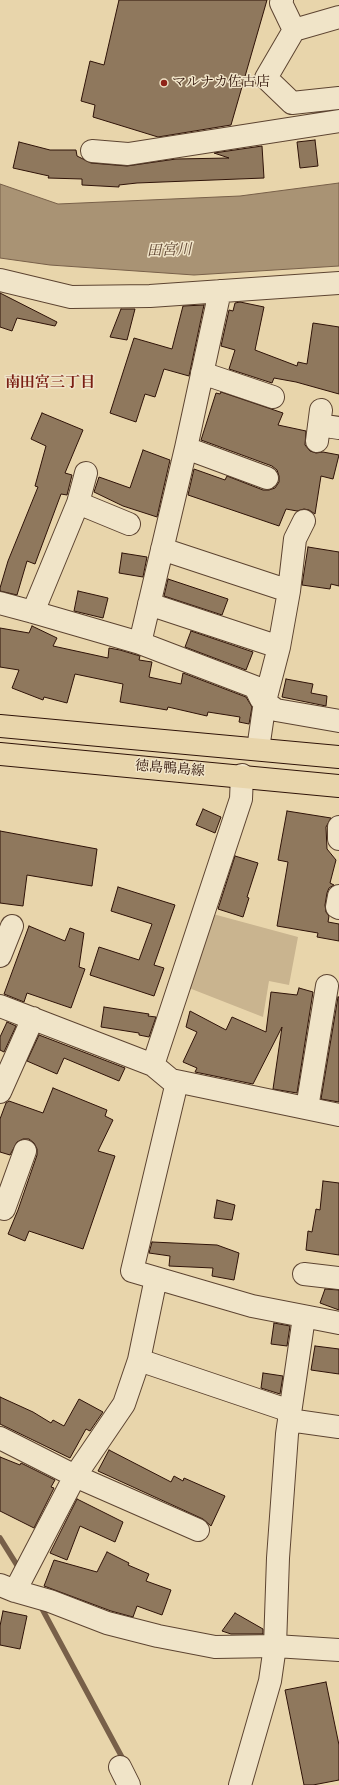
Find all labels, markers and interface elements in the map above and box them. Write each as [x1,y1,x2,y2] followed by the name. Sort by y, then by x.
[172,75,270,91] place label: マルナカ佐古店
[159,78,169,88] marker: マルナカ佐古店
[146,241,192,261] water label: 田宮川
[5,374,95,392] district label: 南田宮三丁目
[134,758,206,780] street label: 徳島鴨島線

